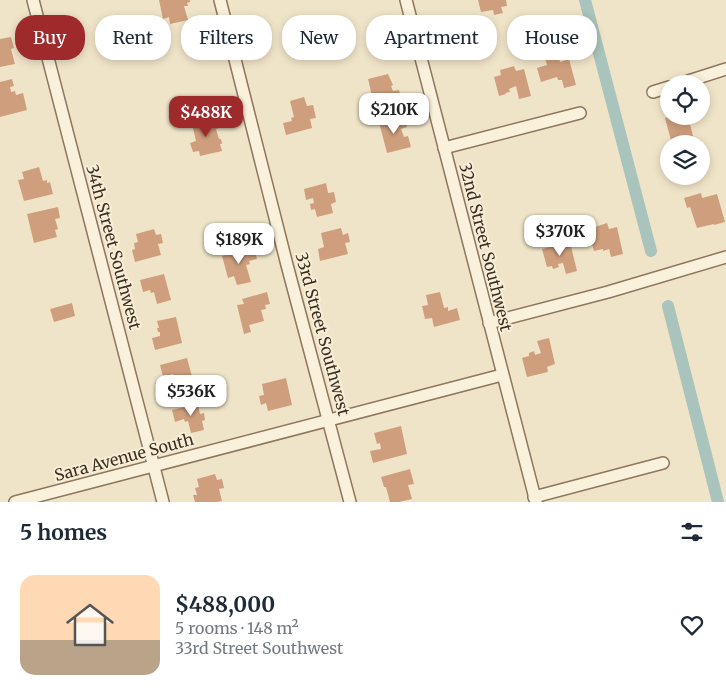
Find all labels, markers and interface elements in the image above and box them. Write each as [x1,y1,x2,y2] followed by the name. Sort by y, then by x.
[15,15,85,60] chip: Buy
[95,15,171,60] chip: Rent
[181,15,272,60] chip: Filters
[282,15,356,60] chip: New
[366,15,497,60] chip: Apartment
[507,15,597,60] chip: House
[660,75,710,185] map controls
[660,75,710,125] button: locate
[359,92,429,135] pin: $210K
[171,96,241,138] pin: $488K
[370,99,418,119] text: $210K
[180,102,232,122] text: $488K
[660,135,710,185] button: layers
[455,161,517,334] street label: 32nd Street Southwest
[82,162,146,332] street label: 34th Street Southwest
[525,214,595,257] pin: $370K
[535,221,585,241] text: $370K
[204,222,274,265] pin: $189K
[215,229,263,249] text: $189K
[292,250,355,419] street label: 33rd Street Southwest
[156,374,226,417] pin: $536K
[167,381,215,401] text: $536K
[52,429,196,485] street label: Sara Avenue South
[678,518,706,546] icon: filters
[20,519,107,546] text: 5 homes
[175,591,275,618] text: $488,000
[60,595,120,655] icon: home
[678,611,706,639] icon: heart
[175,618,299,638] text: 5 rooms · 148 m²
[175,638,343,658] text: 33rd Street Southwest

